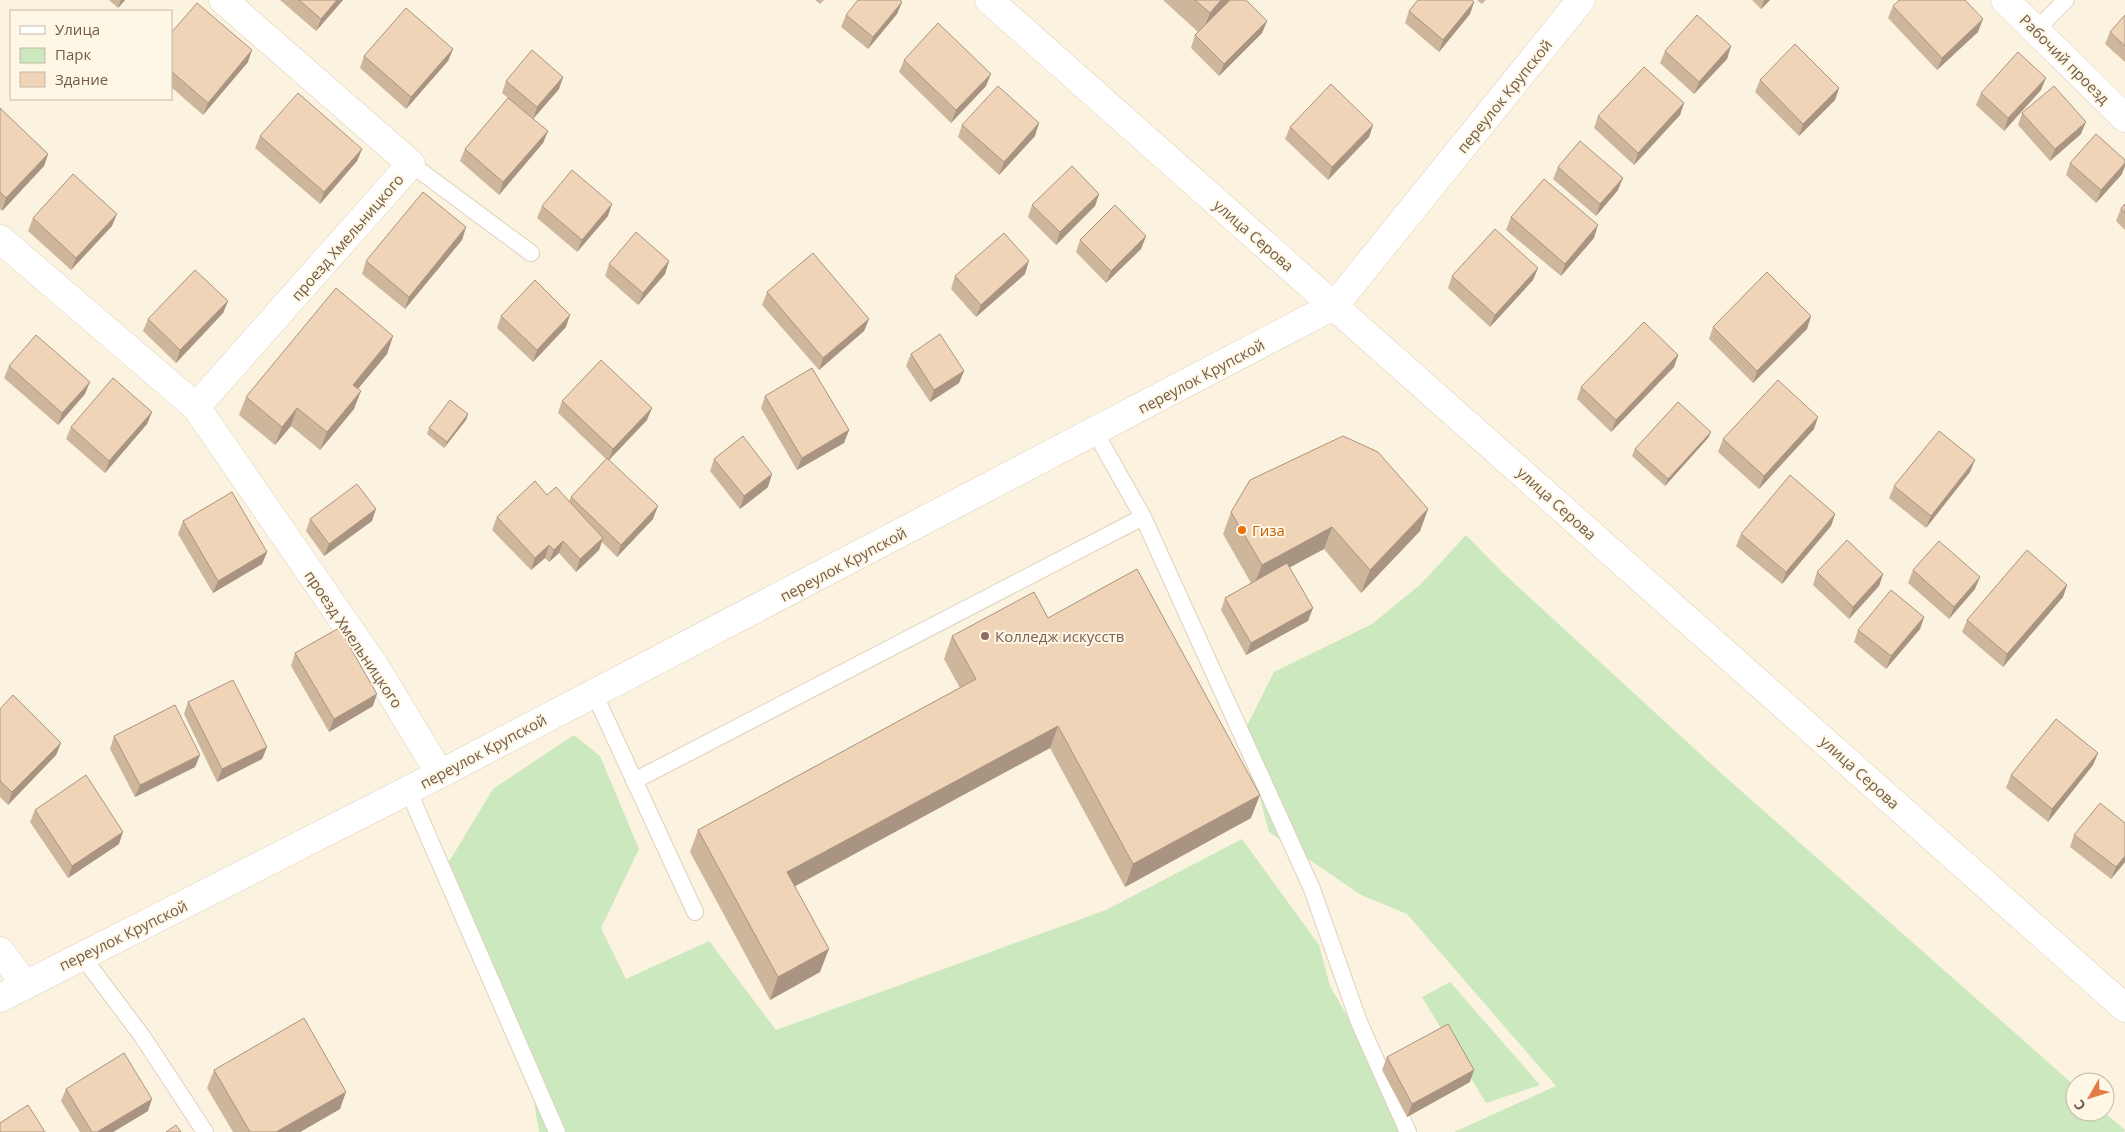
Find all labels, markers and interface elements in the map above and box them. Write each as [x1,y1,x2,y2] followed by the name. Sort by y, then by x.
[10,10,172,100] legend
[2016,10,2114,108] street label: Рабочий проезд
[55,19,100,39] text: Улица
[1452,35,1556,157] street label: переулок Крупской
[55,44,91,64] text: Парк
[55,69,108,89] text: Здание
[286,169,408,305] street label: проезд Хмельницкого
[1210,195,1298,275] street label: улица Серова
[1134,334,1268,418] street label: переулок Крупской
[1513,462,1601,544] street label: улица Серова
[1252,520,1285,540] place label: Гиза
[776,522,910,606] street label: переулок Крупской
[1236,524,1248,536] marker: Гиза
[300,566,408,712] street label: проезд Хмельницкого
[995,626,1124,646] place label: Колледж искусств
[979,630,991,642] marker: Колледж искусств
[416,709,550,793] street label: переулок Крупской
[1816,731,1904,813] street label: улица Серова
[55,895,191,975] street label: переулок Крупской
[2065,1072,2115,1122] north arrow
[2069,1096,2090,1115] text: С

